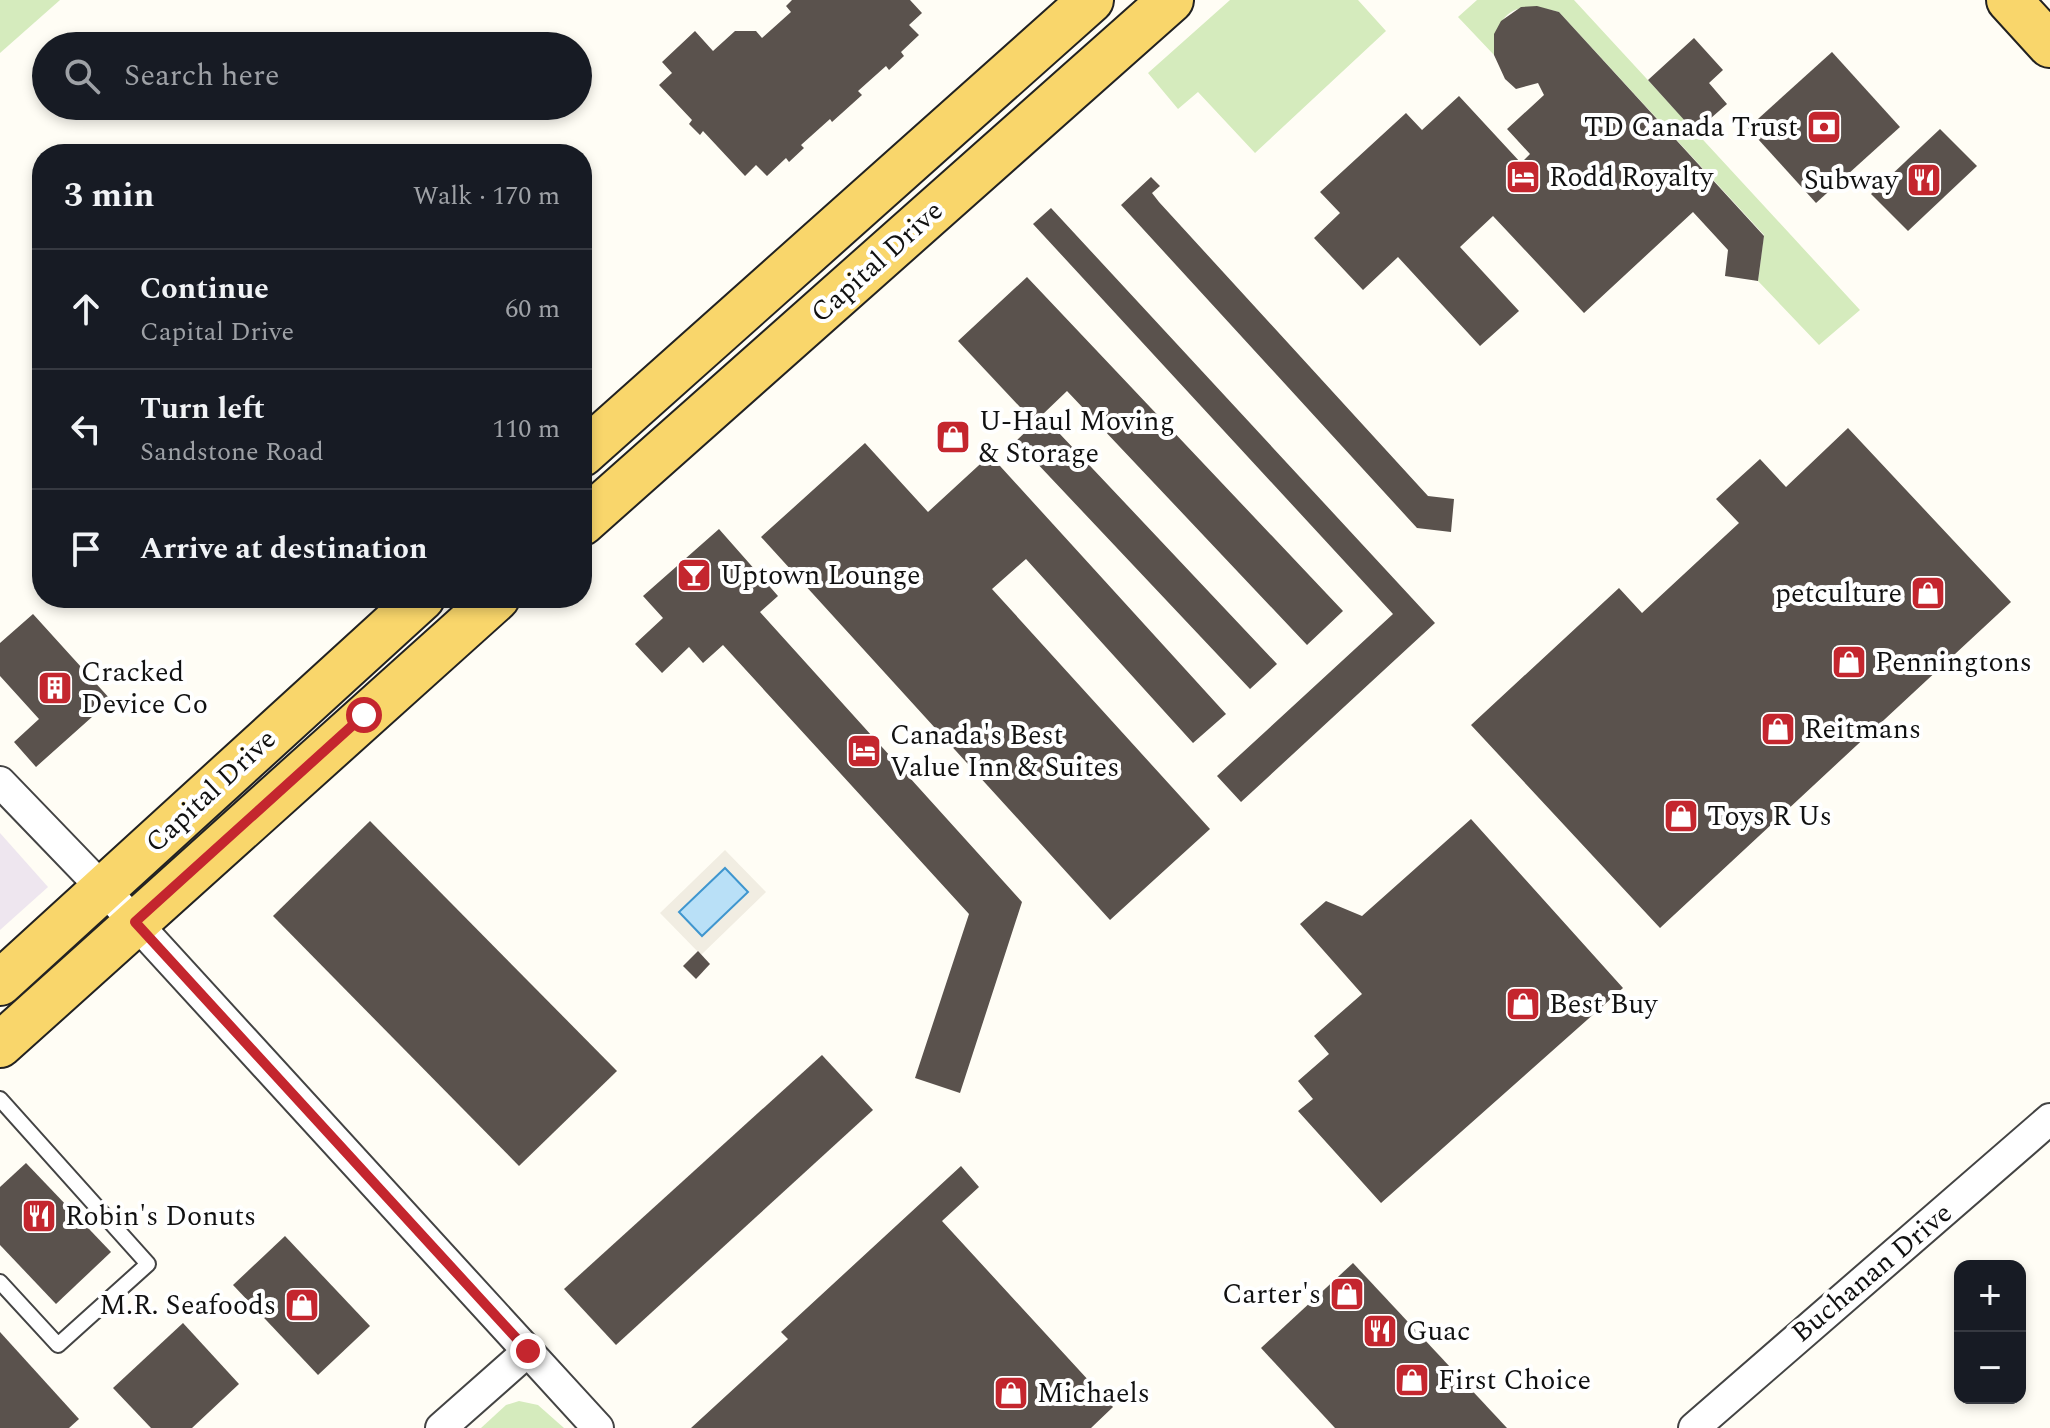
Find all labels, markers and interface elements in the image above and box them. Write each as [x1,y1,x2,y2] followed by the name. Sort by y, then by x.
[32,32,592,120] search box
[124,53,280,99] text: Search here
[60,54,104,98] icon: search
[1584,106,1798,149] place label: TD Canada Trust
[1805,108,1843,146] bank icon: TD Canada Trust
[1549,156,1715,199] place label: Rodd Royalty
[1504,158,1542,196] hotel icon: Rodd Royalty
[1804,159,1900,202] place label: Subway
[1905,161,1943,199] restaurant icon: Subway
[64,170,154,222] text: 3 min
[413,176,560,216] text: Walk · 170 m
[801,191,953,333] street label: Capital Drive
[140,266,269,312] text: Continue
[64,287,108,331] icon: ahead
[505,289,560,329] text: 60 m
[140,312,294,352] text: Capital Drive
[140,386,265,432] text: Turn left
[979,400,1175,475] place label: U-Haul Moving & Storage
[64,407,108,451] icon: left
[492,409,560,449] text: 110 m
[934,418,972,456] shop icon: U-Haul Moving & Storage
[140,432,324,472] text: Sandstone Road
[140,526,427,572] text: Arrive at destination
[64,527,108,571] icon: arrive
[720,554,921,597] place label: Uptown Lounge
[675,556,713,594] bar icon: Uptown Lounge
[1775,572,1902,615] place label: petculture
[1909,574,1947,612] shop icon: petculture
[1875,641,2032,684] place label: Penningtons
[1830,643,1868,681] shop icon: Penningtons
[81,651,208,726] place label: Cracked Device Co
[36,669,74,707] building icon: Cracked Device Co
[346,697,382,733] route start
[1804,708,1921,751] place label: Reitmans
[1759,710,1797,748] shop icon: Reitmans
[890,714,1119,789] place label: Canada's Best Value Inn & Suites
[136,719,286,863] street label: Capital Drive
[845,732,883,770] hotel icon: Canada's Best Value Inn & Suites
[1707,795,1832,838] place label: Toys R Us
[1662,797,1700,835] shop icon: Toys R Us
[1549,983,1659,1026] place label: Best Buy
[1504,985,1542,1023] shop icon: Best Buy
[1782,1193,1962,1353] street label: Buchanan Drive
[65,1195,256,1238] place label: Robin's Donuts
[20,1197,58,1235] restaurant icon: Robin's Donuts
[1954,1260,2026,1404] map controls
[1954,1260,2026,1332] button: +
[1222,1273,1321,1316] place label: Carter's
[1328,1275,1366,1313] shop icon: Carter's
[99,1284,276,1327] place label: M.R. Seafoods
[283,1286,321,1324] shop icon: M.R. Seafoods
[1406,1310,1470,1353] place label: Guac
[1361,1312,1399,1350] restaurant icon: Guac
[1954,1332,2026,1404] button: −
[510,1333,546,1369] route end
[1438,1359,1591,1402] place label: First Choice
[1393,1361,1431,1399] shop icon: First Choice
[1037,1372,1150,1415] place label: Michaels
[992,1374,1030,1412] shop icon: Michaels

